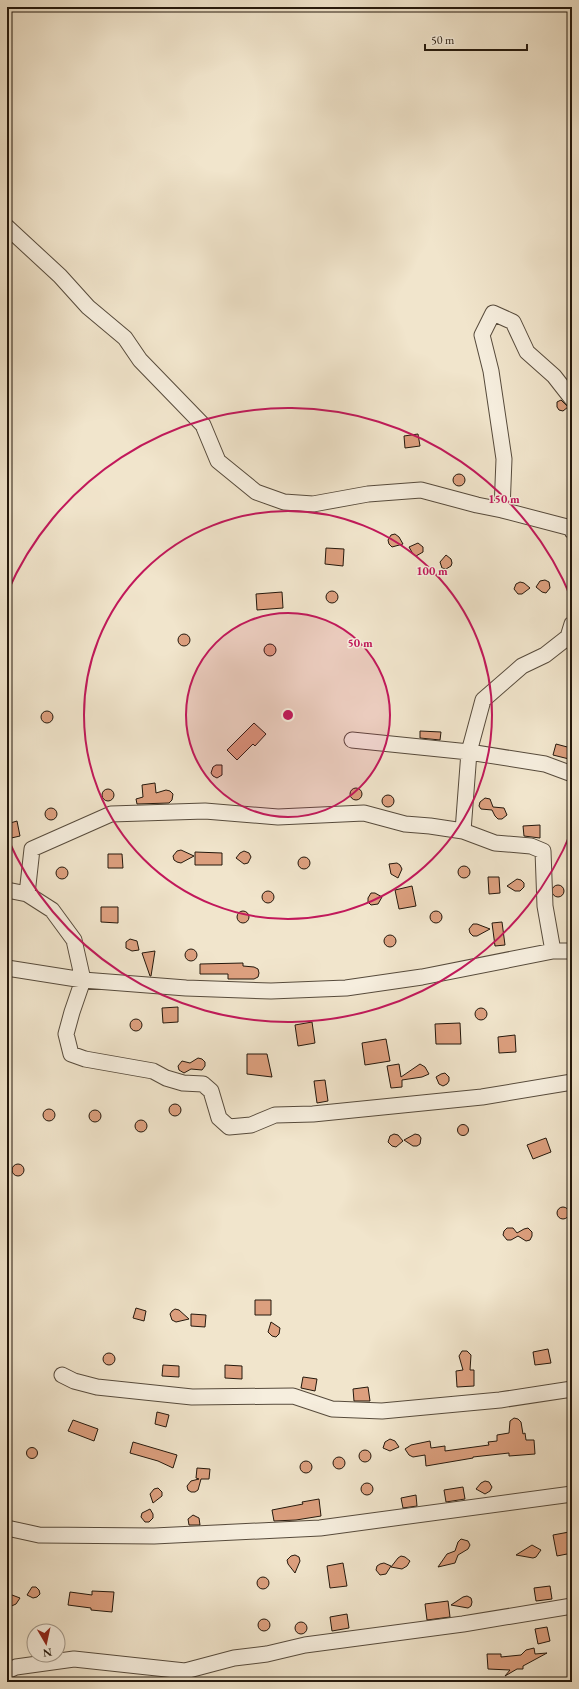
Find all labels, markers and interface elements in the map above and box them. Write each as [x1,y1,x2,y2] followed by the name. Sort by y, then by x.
[425,26,527,52] scale bar
[431,32,455,48] text: 50 m
[488,491,520,507] text: 150 m
[416,563,448,579] text: 100 m
[347,635,373,651] text: 50 m
[281,708,295,722] centre of rings
[26,1623,66,1663] north arrow
[42,1645,53,1661] text: N

